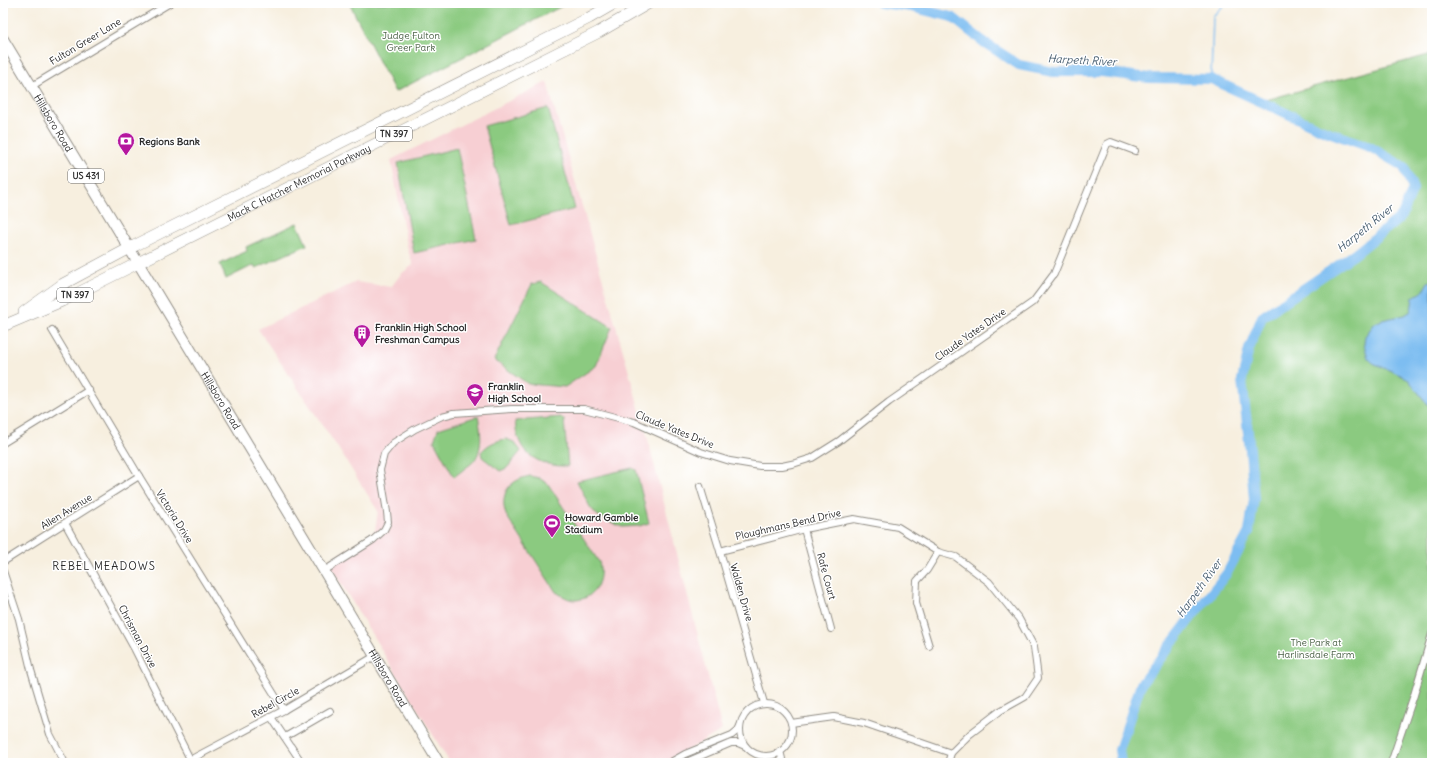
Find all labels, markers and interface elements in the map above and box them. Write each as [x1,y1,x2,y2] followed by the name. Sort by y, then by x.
[47,15,123,68] street label: Fulton Greer Lane
[382,29,440,54] park label: Judge Fulton Greer Park
[1047,51,1118,69] water label: Harpeth River
[31,92,76,155] street label: Hillsboro Road
[376,127,412,141] road number: TN 397
[116,131,136,156] bank icon: Regions Bank
[139,135,200,148] place label: Regions Bank
[225,141,373,224] street label: Mack C Hatcher Memorial Parkway
[68,169,104,183] road number: US 431
[1334,200,1397,255] water label: Harpeth River
[57,288,93,302] road number: TN 397
[932,305,1008,364] street label: Claude Yates Drive
[375,321,467,346] place label: Franklin High School Freshman Campus
[352,323,372,348] building icon: Franklin High School Freshman Campus
[198,369,243,432] street label: Hillsboro Road
[488,380,541,405] place label: Franklin High School
[465,382,485,407] school or university icon: Franklin High School
[634,408,716,451] street label: Claude Yates Drive
[153,487,196,545] street label: Victoria Drive
[38,491,94,532] street label: Allen Avenue
[734,506,842,543] street label: Ploughmans Bend Drive
[565,511,639,536] place label: Howard Gamble Stadium
[542,513,562,538] sports icon: Howard Gamble Stadium
[814,551,839,602] street label: Rafe Court
[1173,555,1226,620] water label: Harpeth River
[52,559,156,573] district label: REBEL MEADOWS
[727,562,756,623] street label: Walden Drive
[115,602,160,670] street label: Chrisman Drive
[1277,636,1355,661] park label: The Park at Harlinsdale Farm
[365,647,410,710] street label: Hillsboro Road
[249,684,301,721] street label: Rebel Circle

